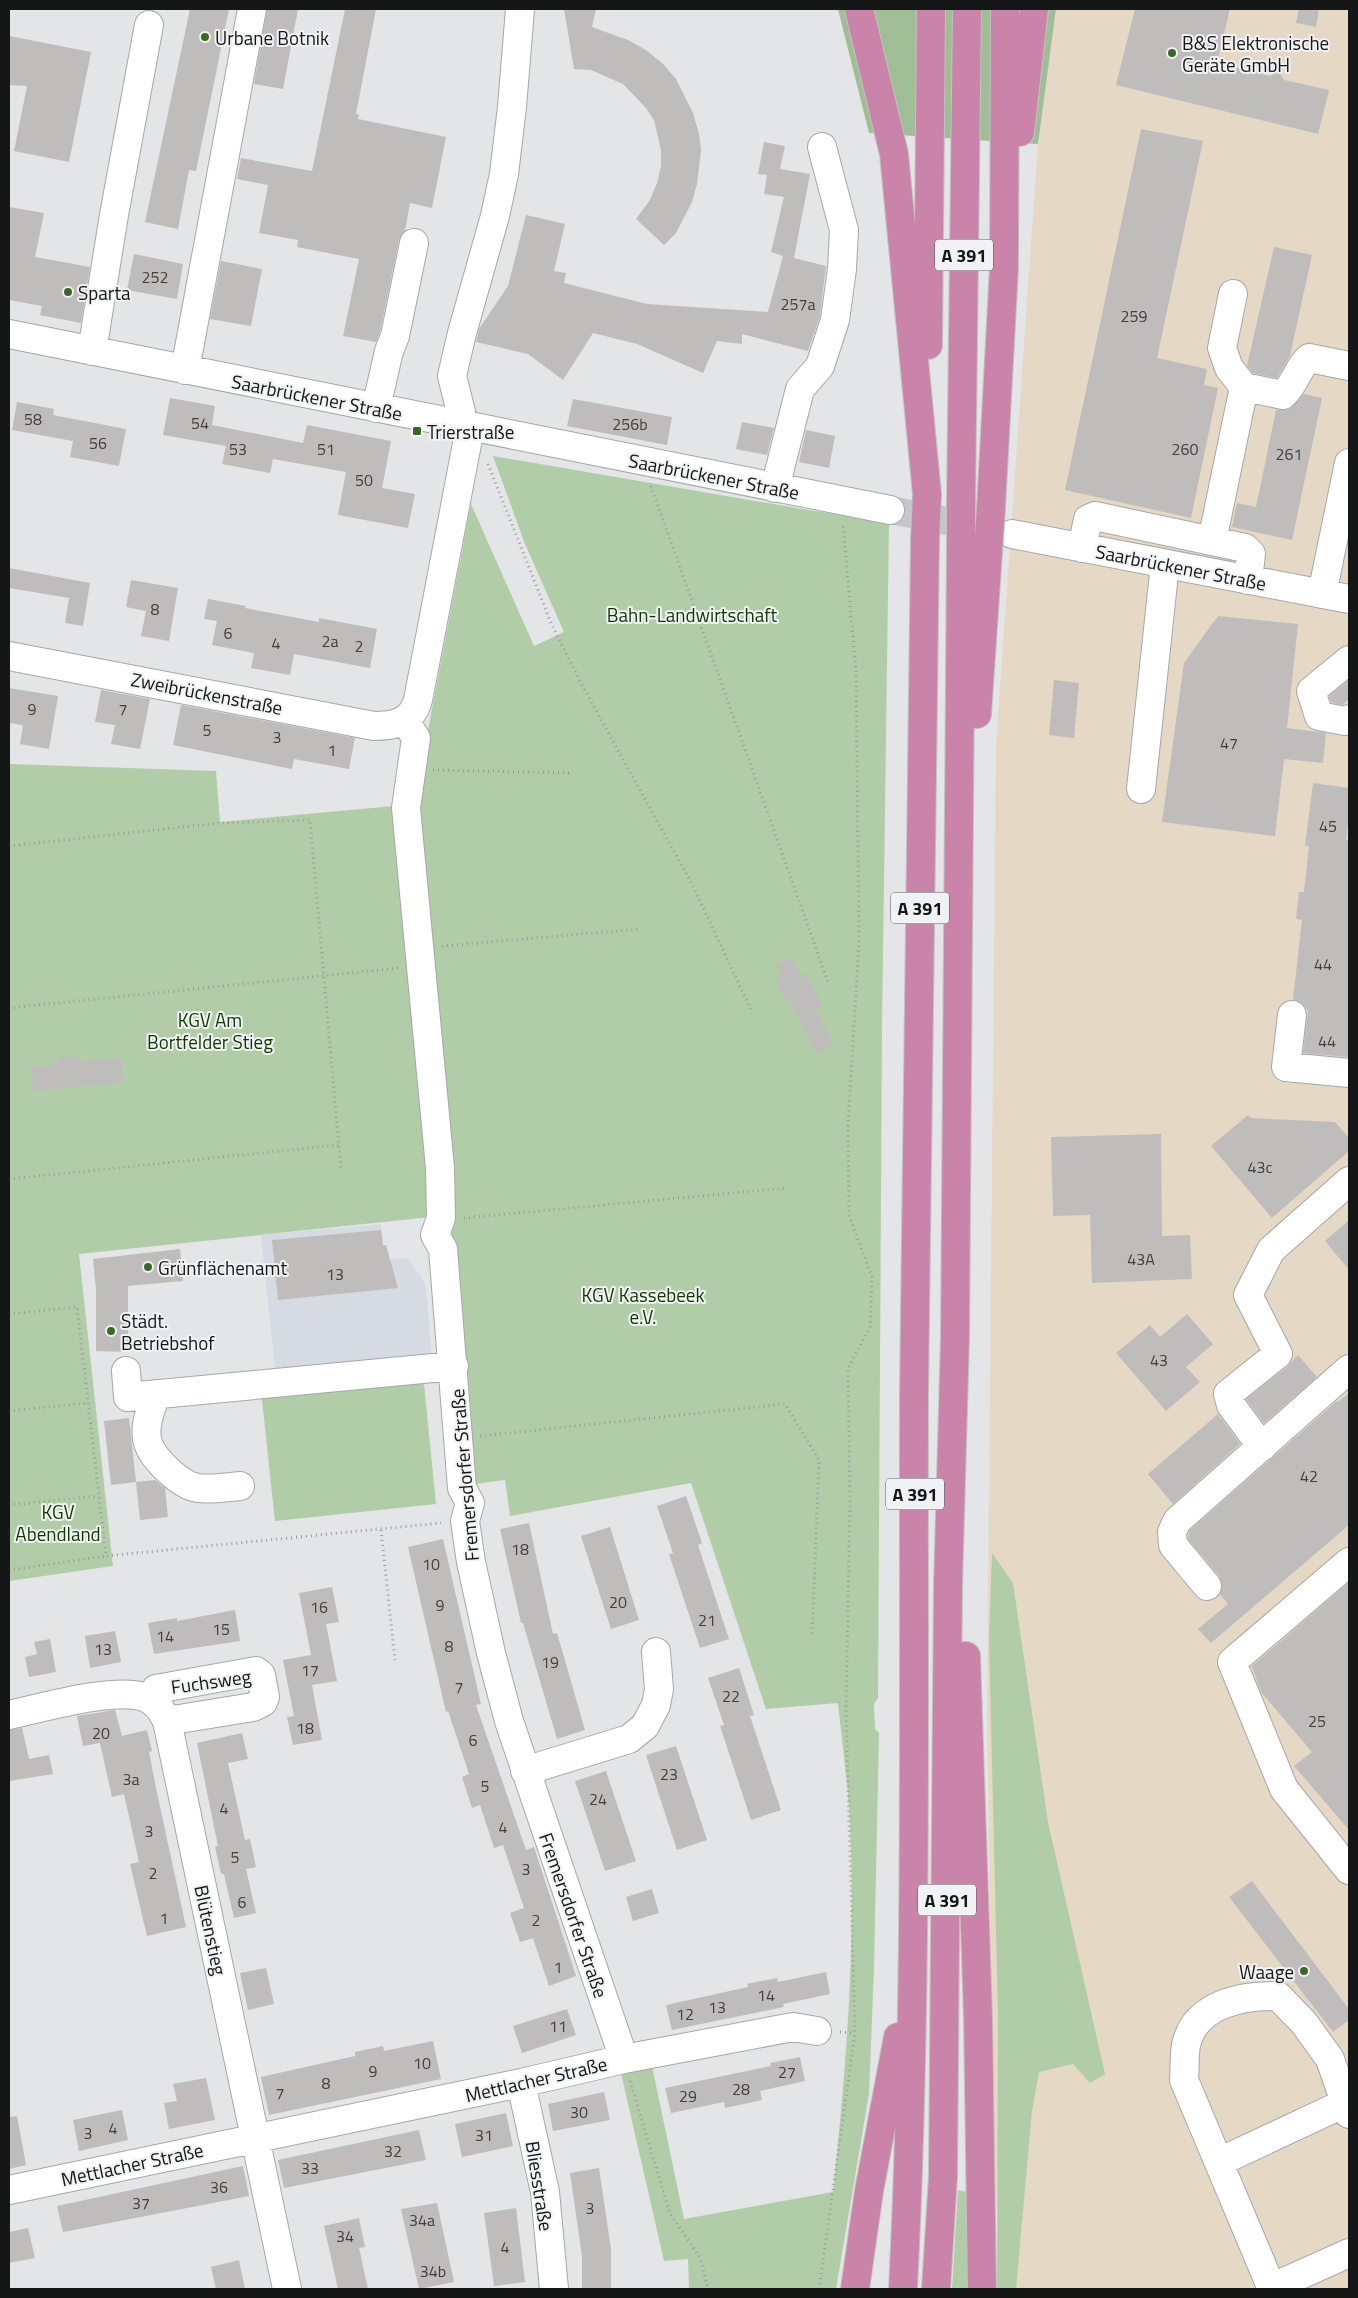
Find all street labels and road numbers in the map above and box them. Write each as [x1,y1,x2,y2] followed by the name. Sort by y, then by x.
[935,240,993,270] road number: A 391
[229,366,405,428] street label: Saarbrückener Straße
[626,445,802,507] street label: Saarbrückener Straße
[1093,536,1269,598] street label: Saarbrückener Straße
[129,664,285,722] street label: Zweibrückenstraße
[891,892,949,924] road number: A 391
[442,1388,486,1562] street label: Fremersdorfer Straße
[886,1478,944,1510] road number: A 391
[169,1661,253,1701] street label: Fuchsweg
[532,1828,616,2002] street label: Fremersdorfer Straße
[187,1882,235,1978] street label: Blütenstieg
[918,1884,976,1916] road number: A 391
[462,2049,610,2109] street label: Mettlacher Straße
[58,2135,206,2193] street label: Mettlacher Straße
[519,2139,561,2233] street label: Bliesstraße

